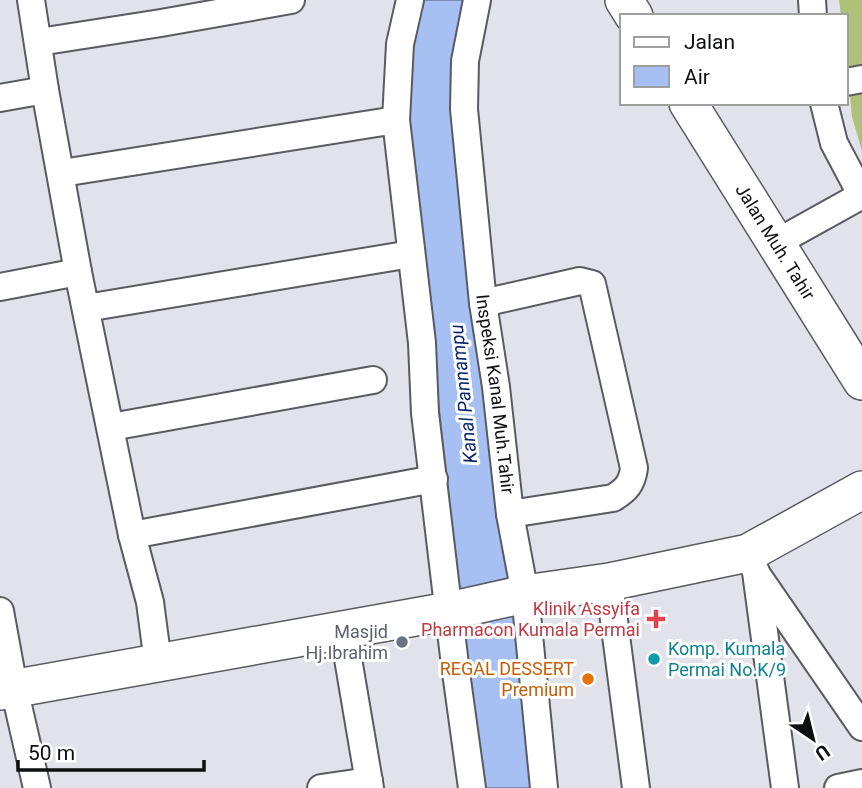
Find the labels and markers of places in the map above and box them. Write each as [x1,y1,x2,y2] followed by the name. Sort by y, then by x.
[421,598,640,640] place label: Klinik Assyifa Pharmacon Kumala Permai
[646,609,666,629] marker: Klinik Assyifa Pharmacon Kumala Permai
[305,621,388,663] place label: Masjid Hj.Ibrahim
[394,634,410,650] marker: Masjid Hj.Ibrahim
[668,638,786,680] place label: Komp. Kumala Permai No.K/9
[646,651,662,667] marker: Komp. Kumala Permai No.K/9
[440,658,574,700] place label: REGAL DESSERT Premium
[580,671,596,687] marker: REGAL DESSERT Premium

